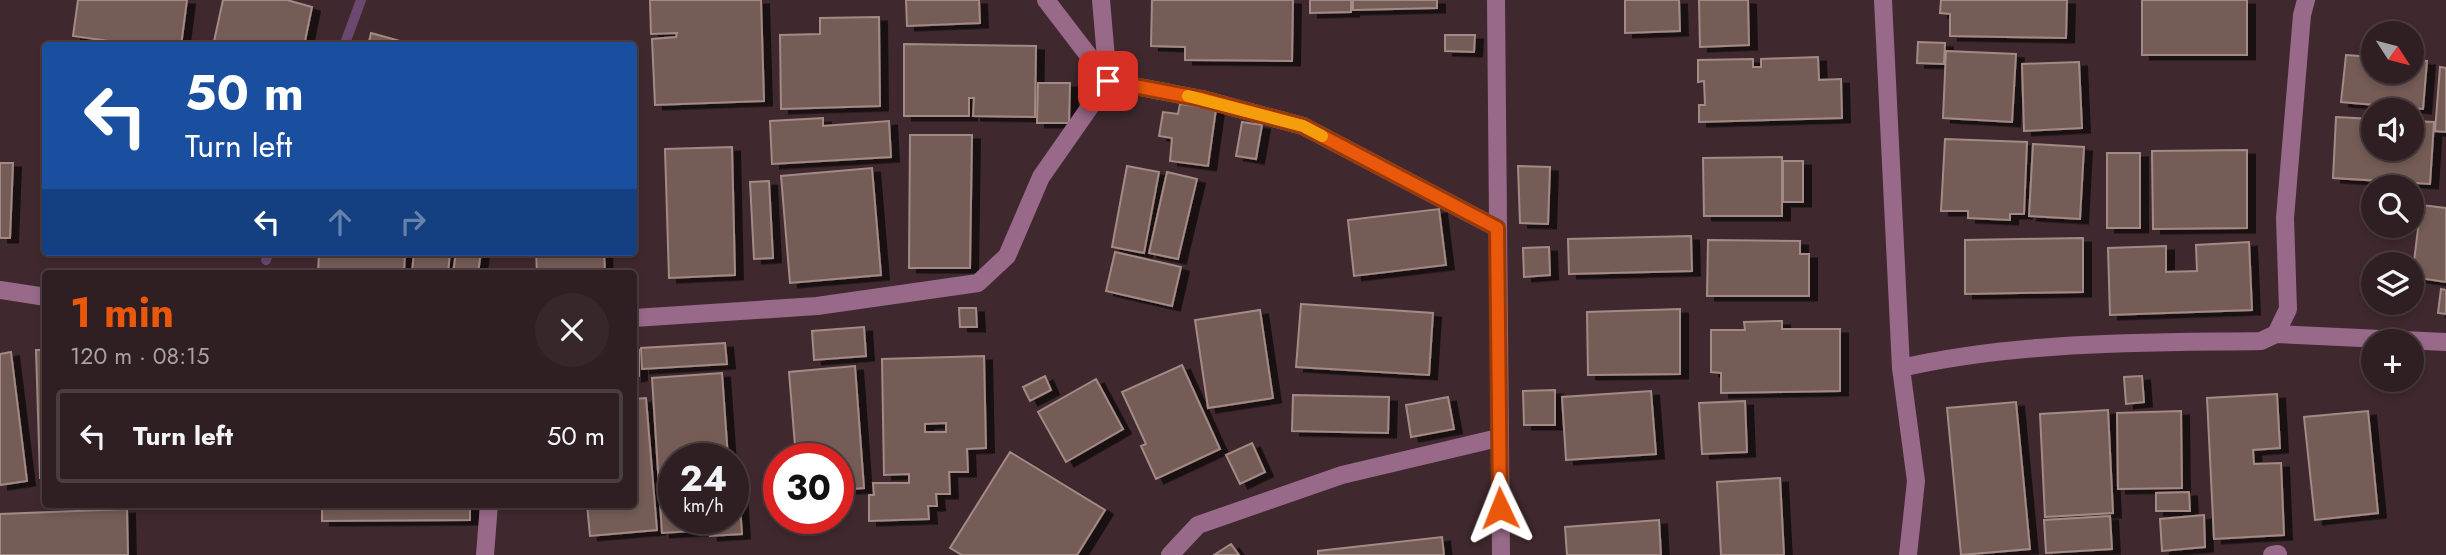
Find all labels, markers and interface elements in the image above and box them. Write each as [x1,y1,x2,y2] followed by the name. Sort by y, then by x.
[2361,21,2424,84] north arrow
[2361,21,2424,392] map controls
[1078,51,1138,111] pin
[185,58,304,128] text: 50 m
[1089,62,1127,100] icon: arrive
[70,70,161,161] icon: left
[2361,98,2424,161] button: sound
[185,123,292,169] text: Turn left
[2361,175,2424,238] button: search
[248,203,286,241] icon: left
[321,203,359,241] icon: ahead
[394,203,432,241] icon: right
[2361,252,2424,315] button: layers
[70,282,174,343] text: 1 min
[535,293,609,367] button: close
[2361,329,2424,392] button: +
[70,339,209,373] text: 120 m · 08:15
[74,417,112,455] icon: left
[133,417,233,455] text: Turn left
[547,417,605,455] text: 50 m
[763,443,854,534] speed limit sign: 30
[680,454,727,504] text: 24
[1463,471,1537,545] position arrow
[683,493,724,519] text: km/h

